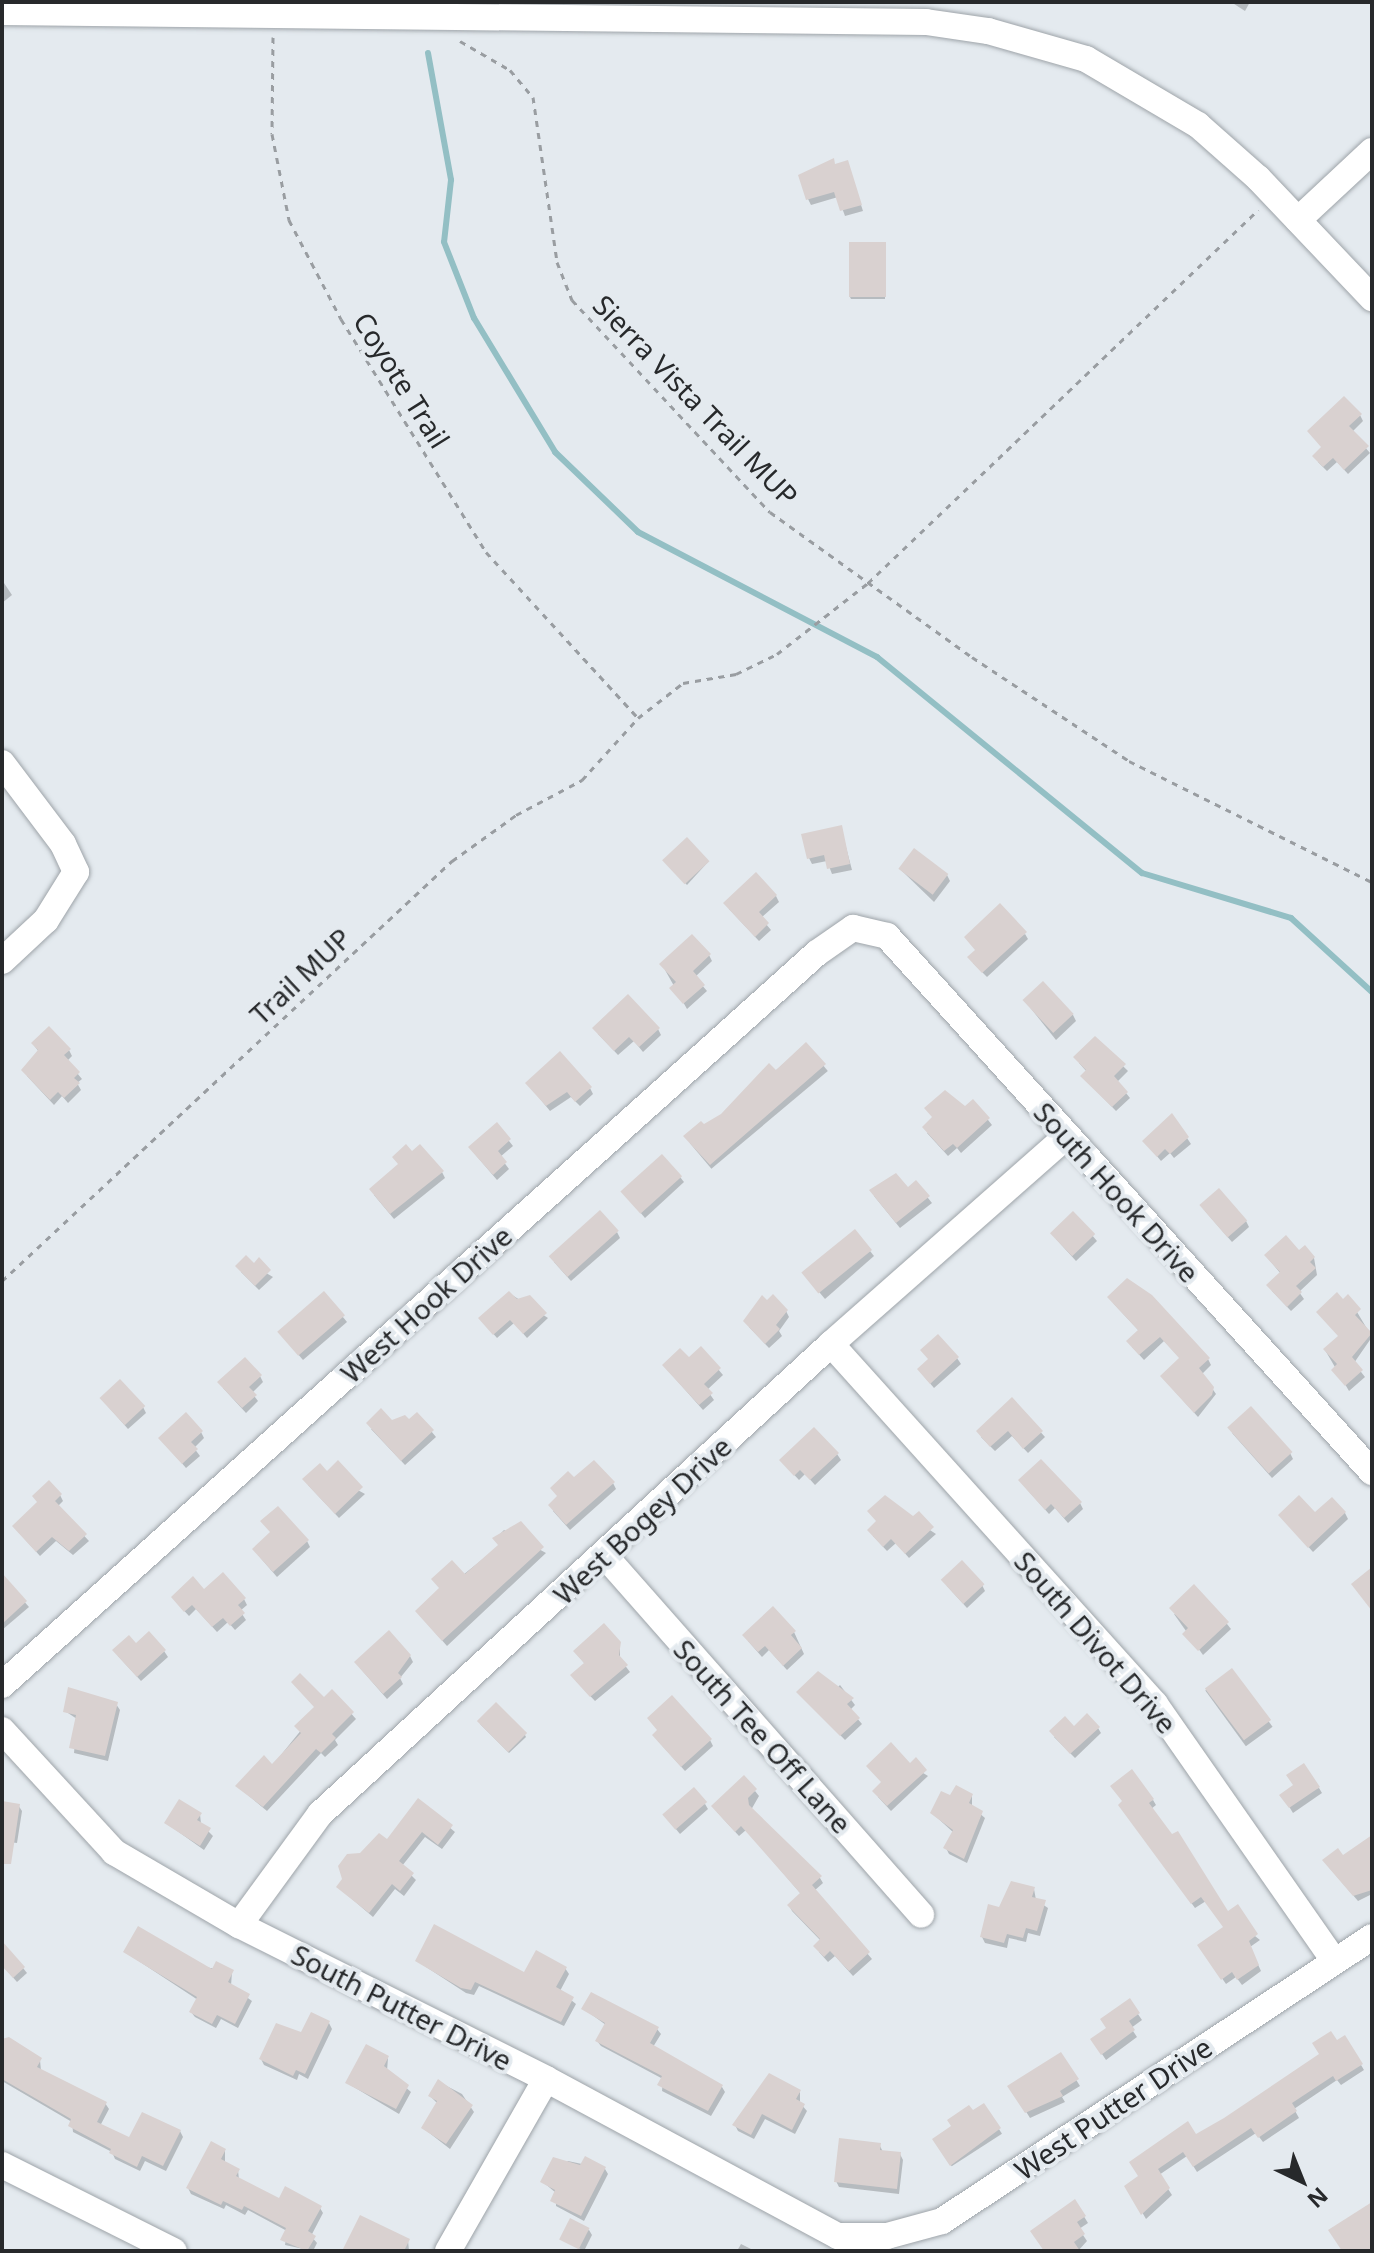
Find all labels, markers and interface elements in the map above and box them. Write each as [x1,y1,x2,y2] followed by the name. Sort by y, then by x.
[587,288,805,512] street label: Sierra Vista Trail MUP
[347,306,457,454] street label: Coyote Trail
[243,921,357,1031] street label: Trail MUP
[1027,1095,1207,1289] street label: South Hook Drive
[334,1219,518,1389] street label: West Hook Drive
[546,1429,738,1611] street label: West Bogey Drive
[1008,1544,1184,1740] street label: South Divot Drive
[667,1632,859,1840] street label: South Tee Off Lane
[286,1937,518,2077] street label: South Putter Drive
[1008,2030,1218,2186] street label: West Putter Drive
[1262,2141,1342,2221] north arrow
[1302,2181,1335,2216] text: N

